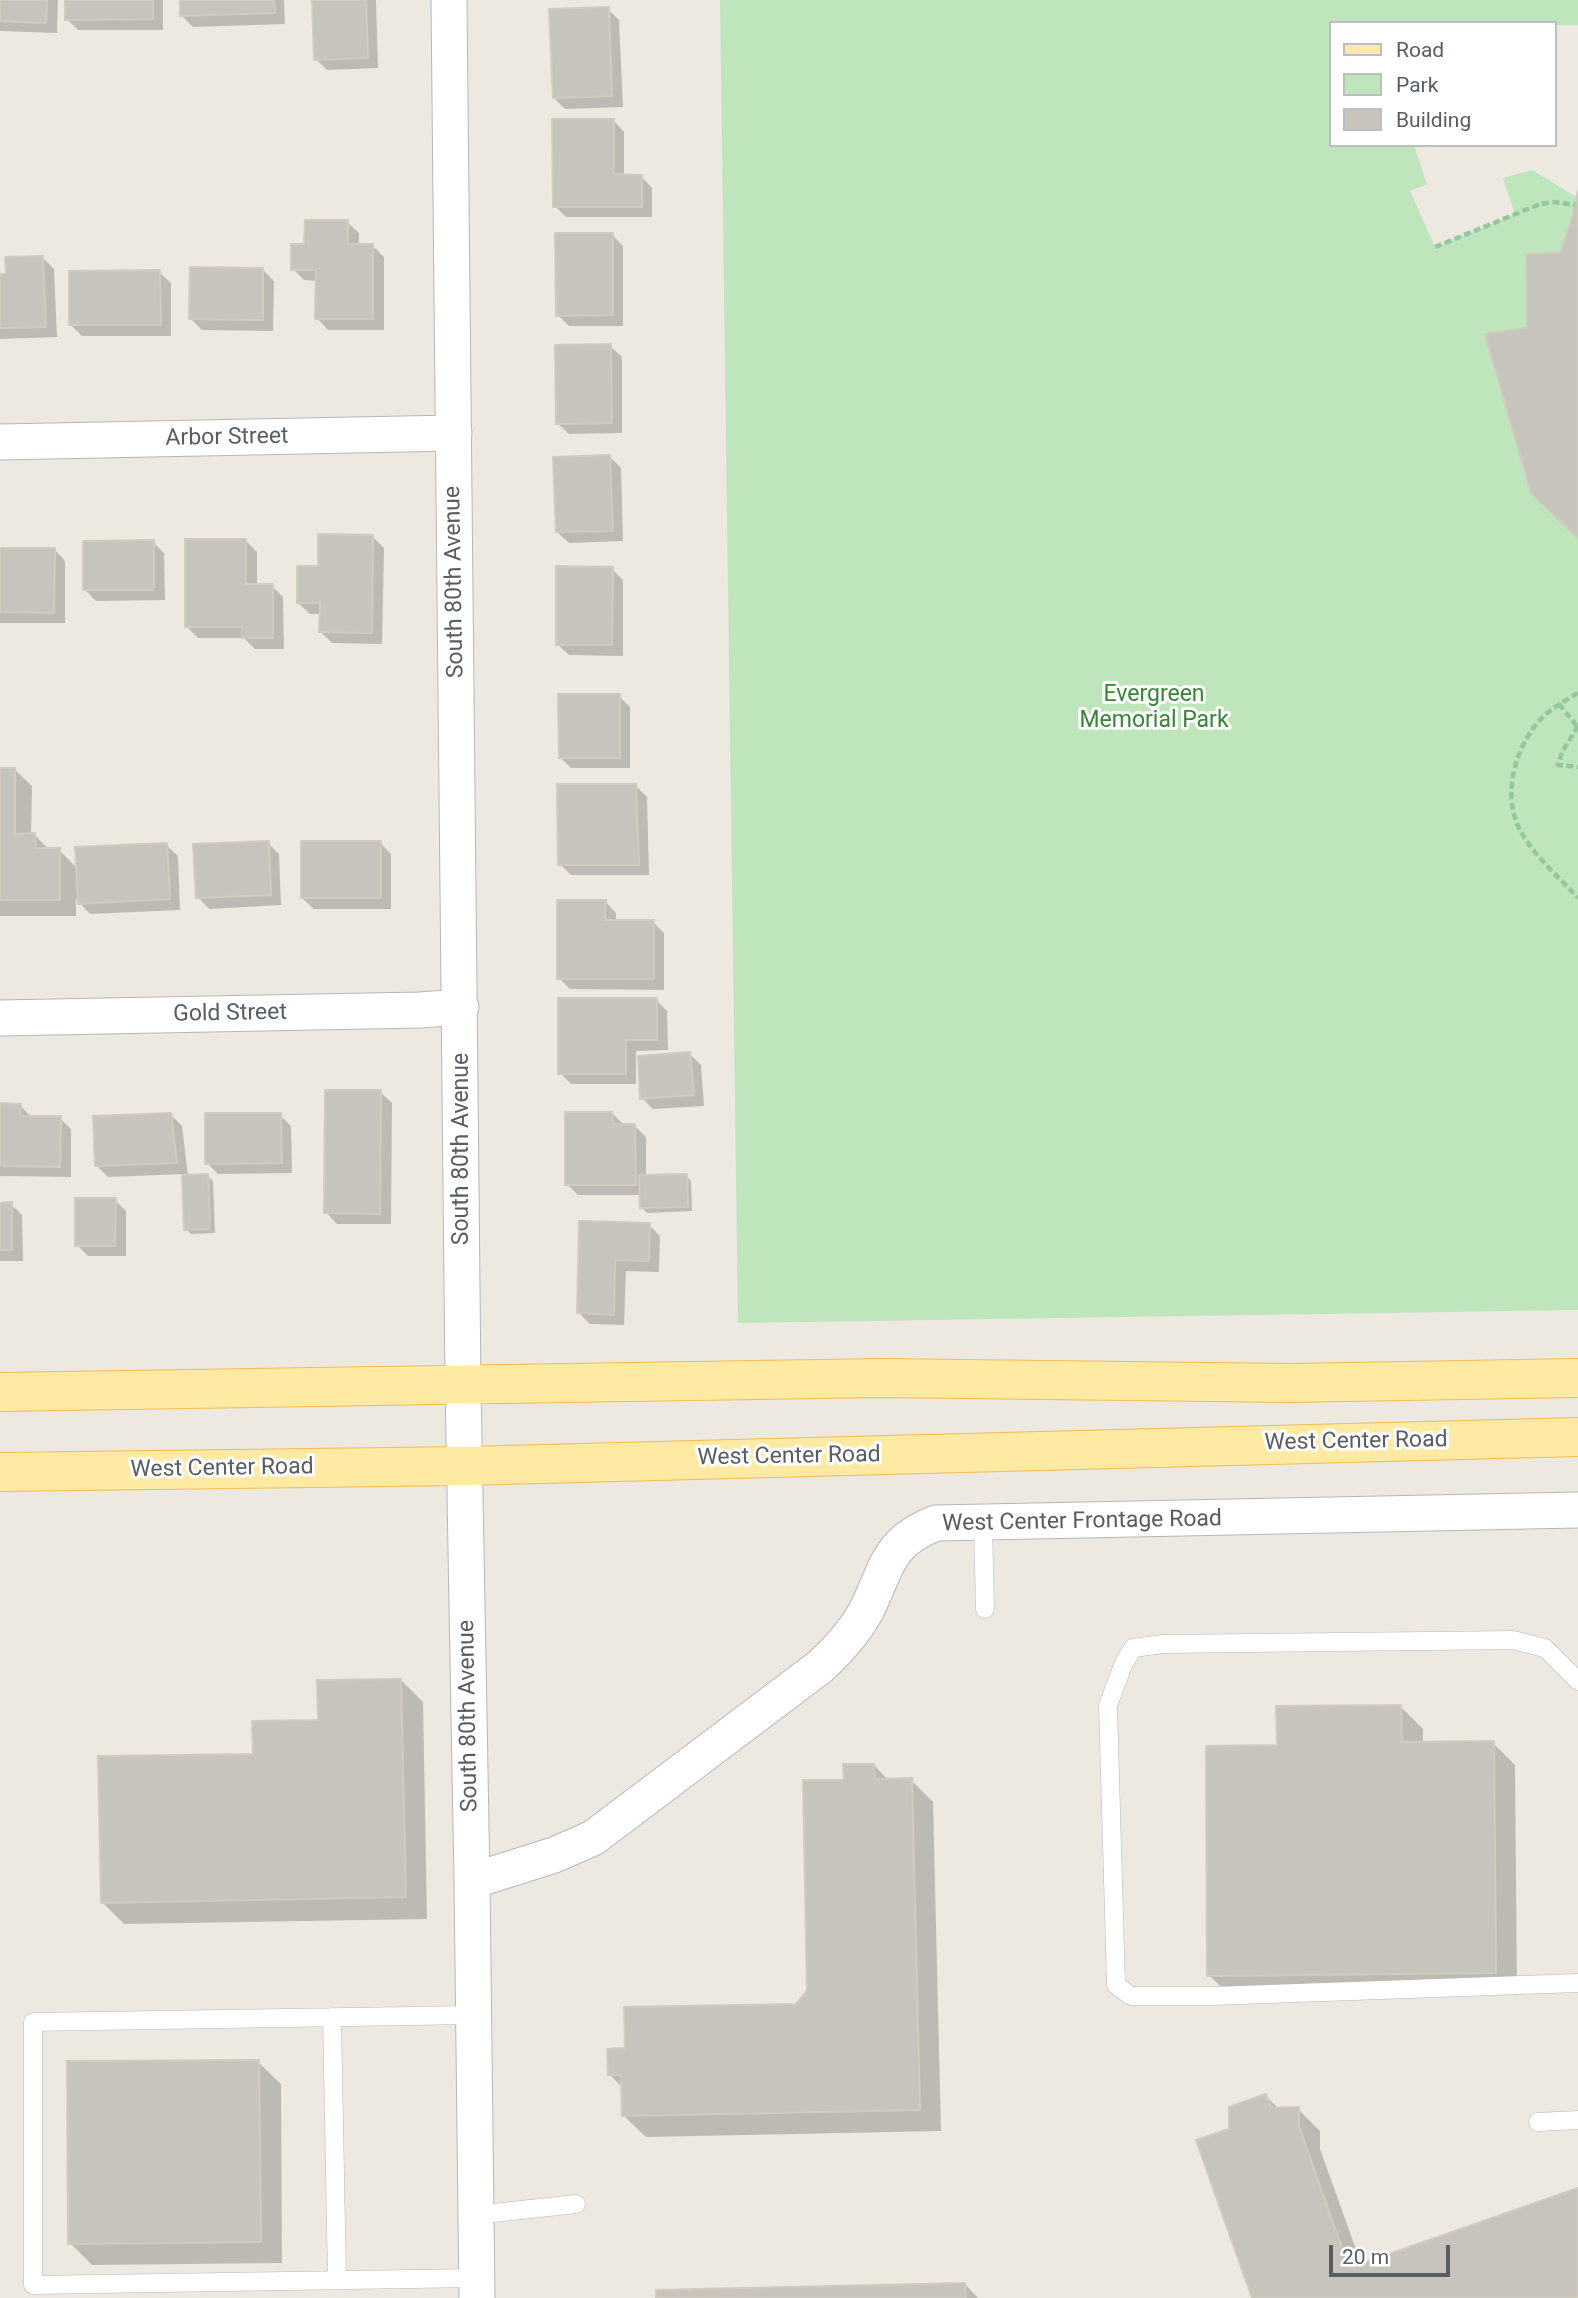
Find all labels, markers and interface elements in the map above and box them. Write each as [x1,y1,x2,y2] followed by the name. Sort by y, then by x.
[1330,21,1557,147] legend
[1396,38,1444,62] text: Road
[1396,73,1438,97] text: Park
[1396,108,1471,132] text: Building
[165,423,289,453] street label: Arbor Street
[440,486,470,678] street label: South 80th Avenue
[1079,681,1229,735] park label: Evergreen Memorial Park
[173,999,287,1029] street label: Gold Street
[448,1053,476,1245] street label: South 80th Avenue
[1264,1427,1448,1457] street label: West Center Road
[697,1442,881,1472] street label: West Center Road
[130,1454,314,1484] street label: West Center Road
[942,1506,1222,1538] street label: West Center Frontage Road
[454,1620,484,1812] street label: South 80th Avenue
[1333,2232,1454,2276] scale bar
[1342,2245,1389,2269] text: 20 m

